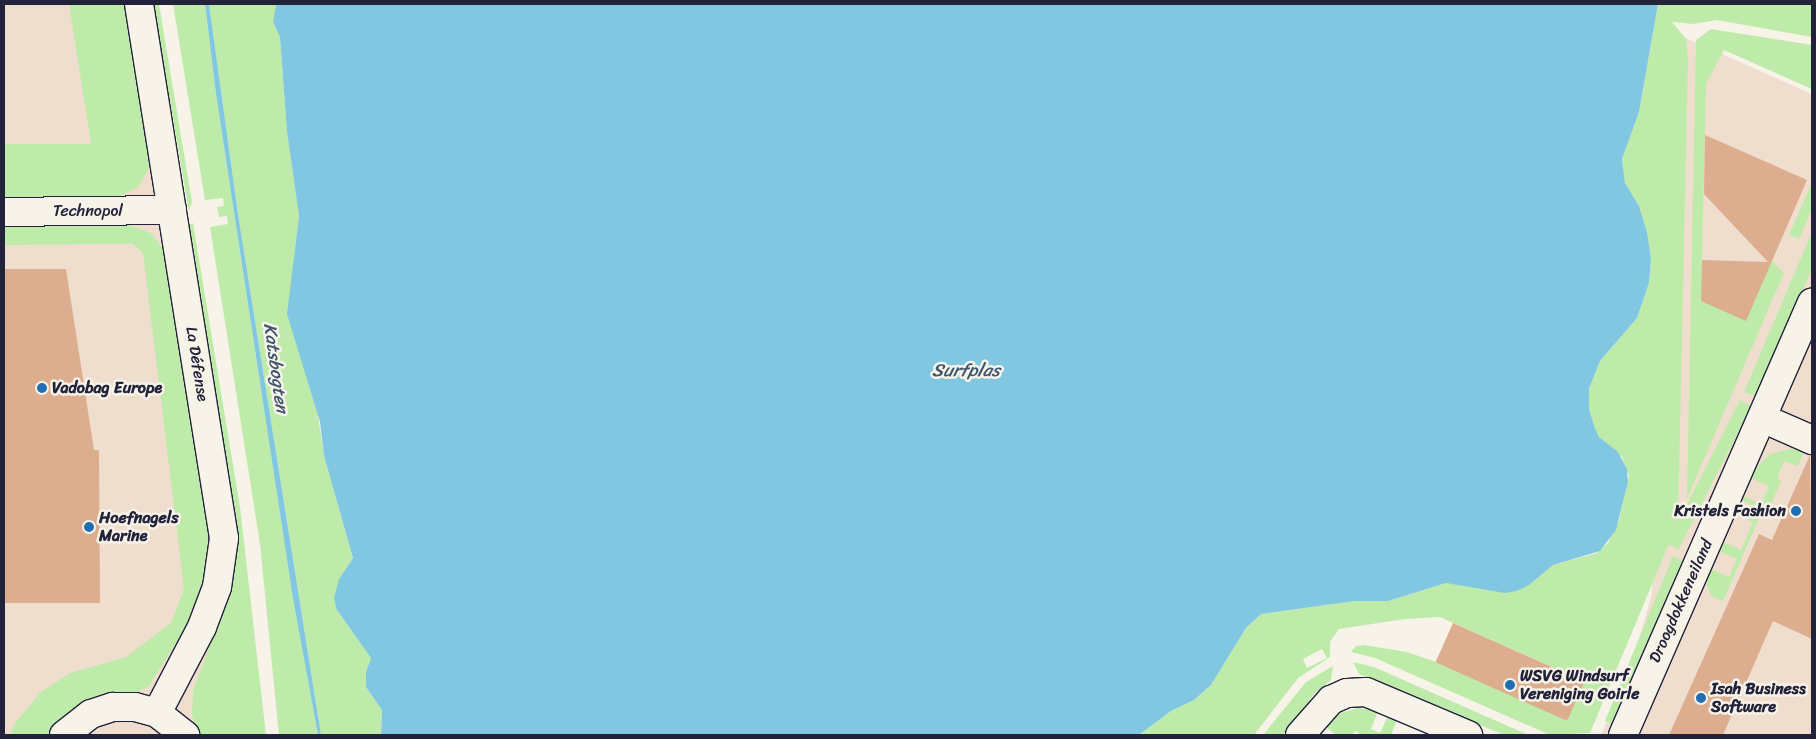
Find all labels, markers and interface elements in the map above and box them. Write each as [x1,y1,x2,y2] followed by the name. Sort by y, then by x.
[53,201,123,221] street label: Technopol
[259,322,293,414] water label: Katsbogten
[182,325,212,403] street label: La Défense
[932,359,1000,381] water label: Surfplas
[52,378,162,398] place label: Vadobag Europe
[36,382,48,394] marker: Vadobag Europe
[1674,501,1786,521] place label: Kristels Fashion
[1790,505,1802,517] marker: Kristels Fashion
[99,508,179,546] place label: Hoefnagels Marine
[83,521,95,533] marker: Hoefnagels Marine
[1645,536,1717,666] street label: Droogdokkeneiland
[1520,666,1639,704] place label: WSVG Windsurf Vereniging Goirle
[1504,679,1516,691] marker: WSVG Windsurf Vereniging Goirle
[1711,679,1806,717] place label: Isah Business Software
[1695,692,1707,704] marker: Isah Business Software

